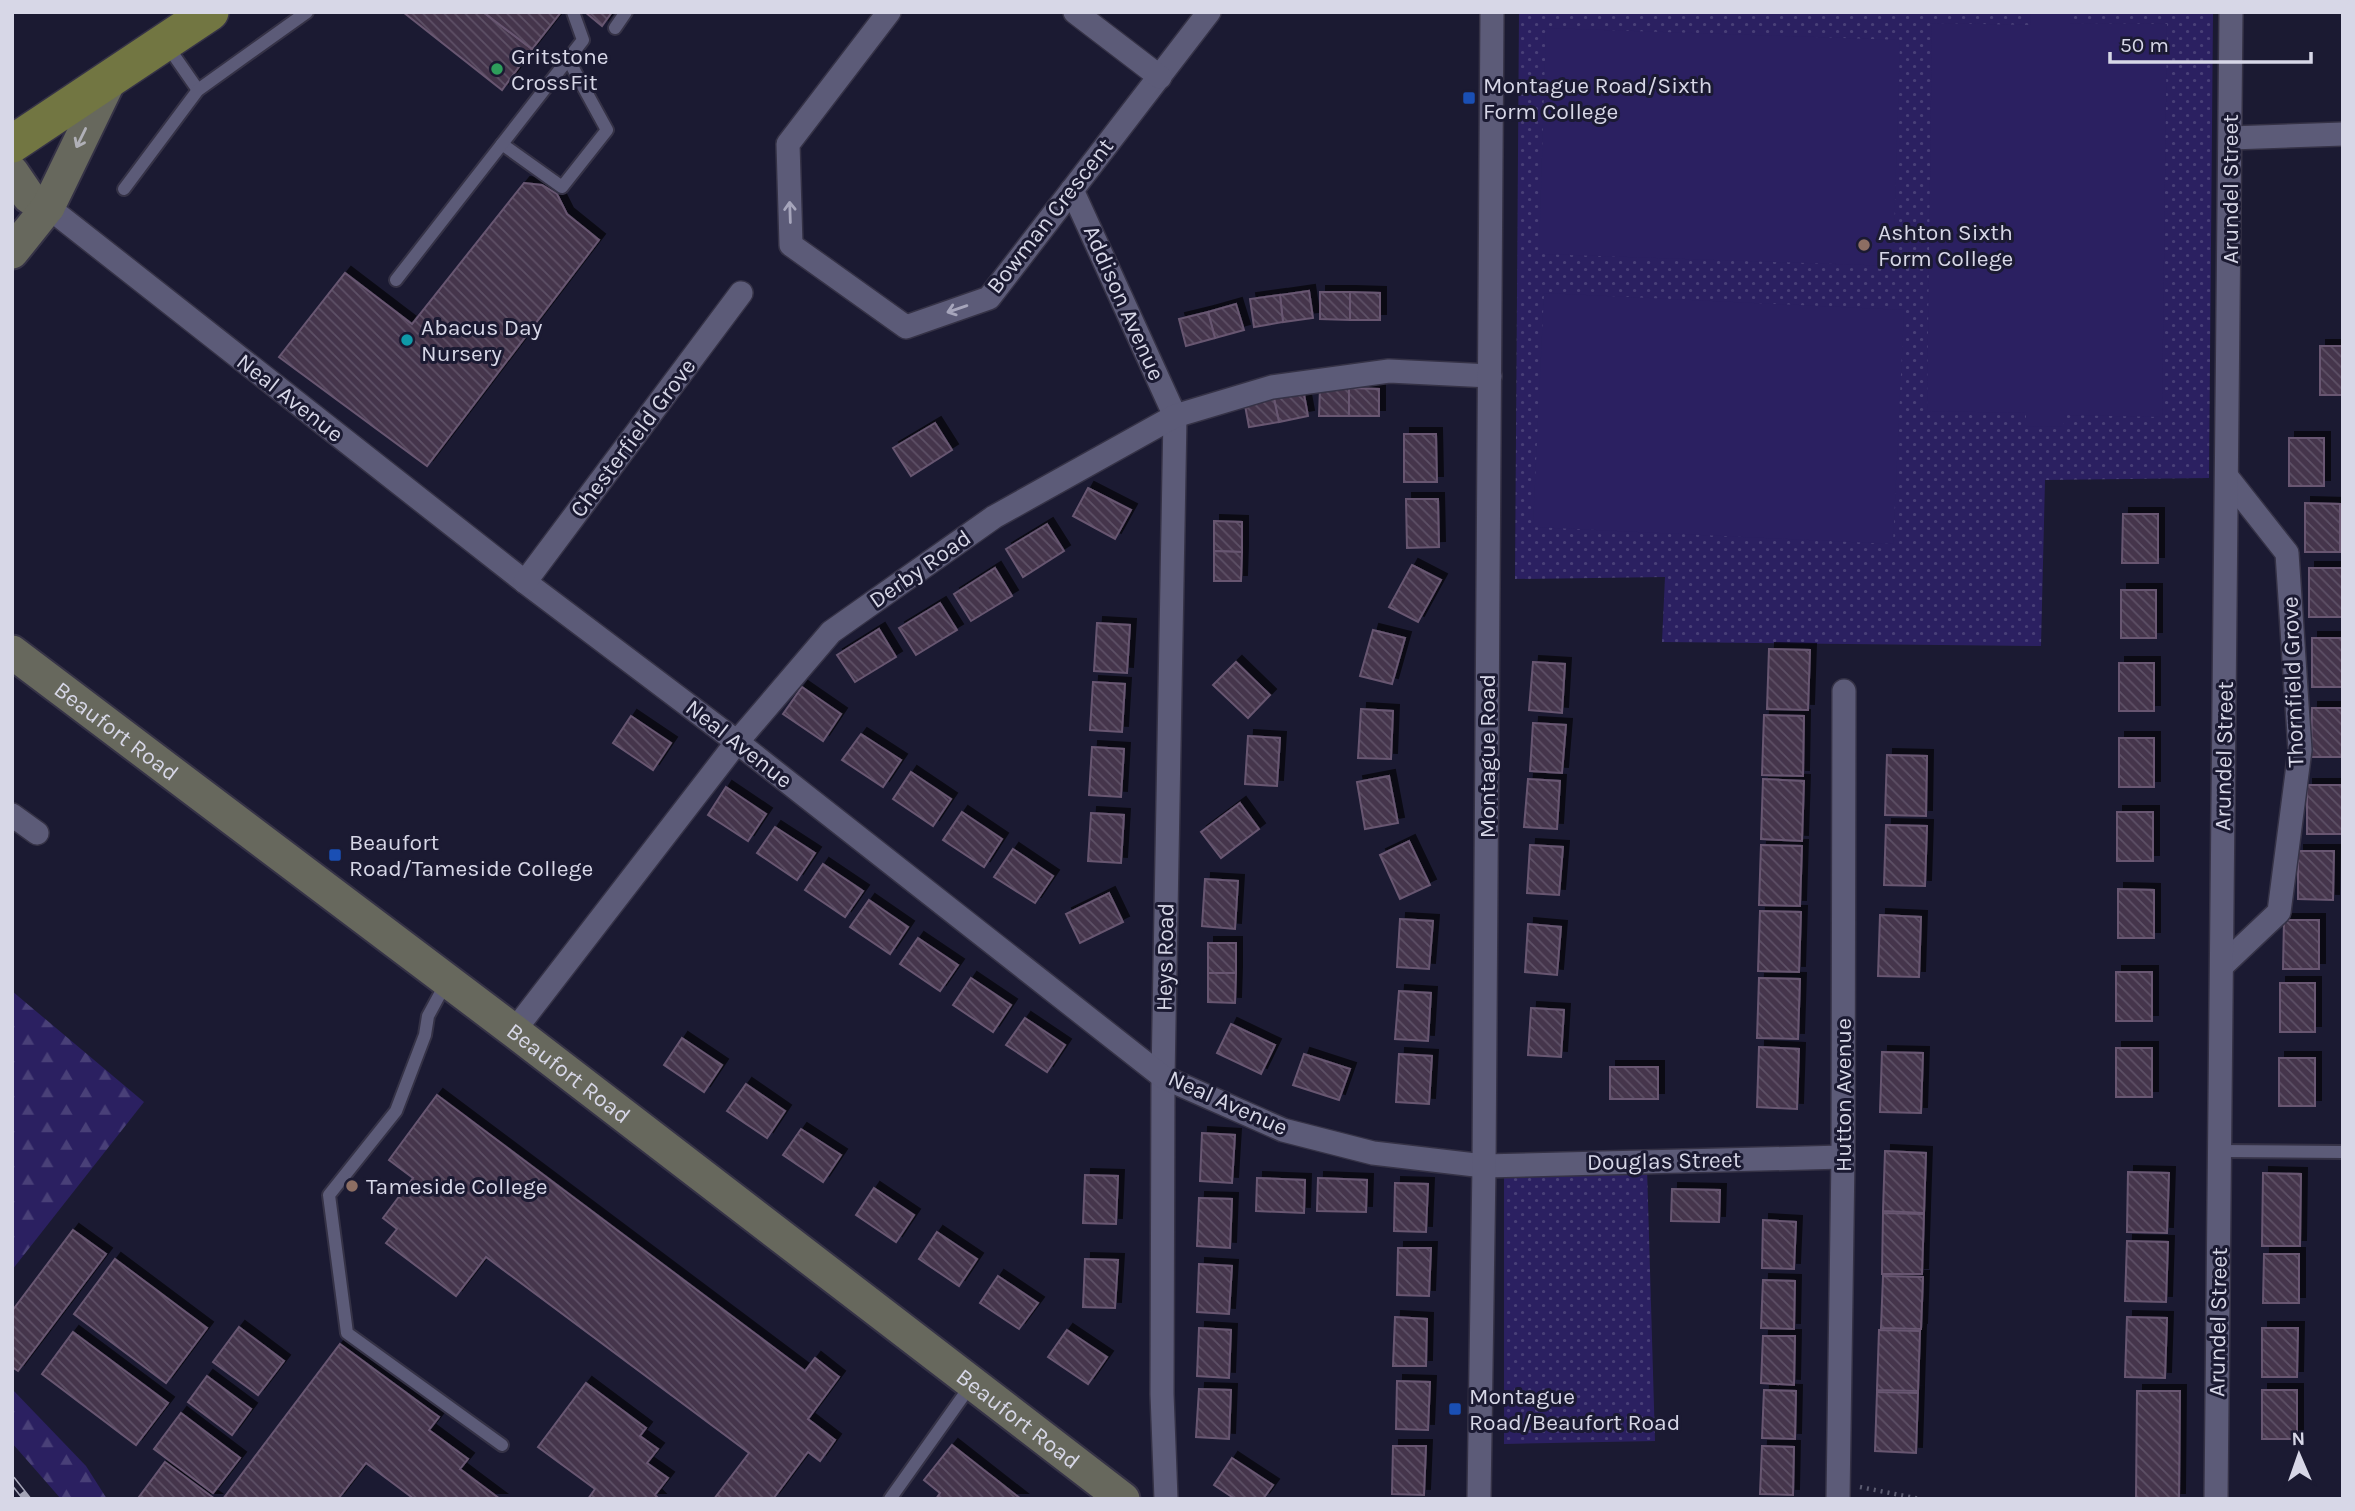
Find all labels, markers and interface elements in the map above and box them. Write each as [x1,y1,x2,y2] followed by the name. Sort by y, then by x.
[2110,21,2311,65] scale bar
[2120,33,2169,57] text: 50 m
[511,43,609,96] place label: Gritstone CrossFit
[489,61,505,77] marker: Gritstone CrossFit
[1483,72,1712,125] place label: Montague Road/Sixth Form College
[1461,90,1477,106] marker: Montague Road/Sixth Form College
[2217,114,2244,264] street label: Arundel Street
[74,127,87,148] one-way arrow
[981,133,1119,299] street label: Bowman Crescent
[783,201,797,224] one-way arrow
[1878,219,2013,272] place label: Ashton Sixth Form College
[1078,221,1170,385] street label: Addison Avenue
[1856,237,1872,253] marker: Ashton Sixth Form College
[946,304,968,316] one-way arrow
[421,314,543,367] place label: Abacus Day Nursery
[399,332,415,348] marker: Abacus Day Nursery
[231,348,349,448] street label: Neal Avenue
[565,353,701,523] street label: Chesterfield Grove
[864,524,976,614] street label: Derby Road
[2277,596,2309,768] street label: Thornfield Grove
[1474,674,1501,838] street label: Montague Road
[49,675,184,786] street label: Beaufort Road
[2209,681,2239,831] street label: Arundel Street
[680,694,798,794] street label: Neal Avenue
[349,829,593,882] place label: Beaufort Road/Tameside College
[327,847,343,863] marker: Beaufort Road/Tameside College
[1151,903,1179,1011] street label: Heys Road
[502,1017,636,1129] street label: Beaufort Road
[1830,1018,1857,1172] street label: Hutton Avenue
[1164,1065,1292,1141] street label: Neal Avenue
[1587,1146,1742,1176] street label: Douglas Street
[366,1173,548,1200] place label: Tameside College
[344,1178,360,1194] marker: Tameside College
[2203,1247,2233,1397] street label: Arundel Street
[951,1363,1085,1475] street label: Beaufort Road
[1469,1383,1680,1436] place label: Montague Road/Beaufort Road
[1447,1401,1463,1417] marker: Montague Road/Beaufort Road
[2264,1420,2334,1490] north arrow
[2291,1428,2306,1450] text: N

